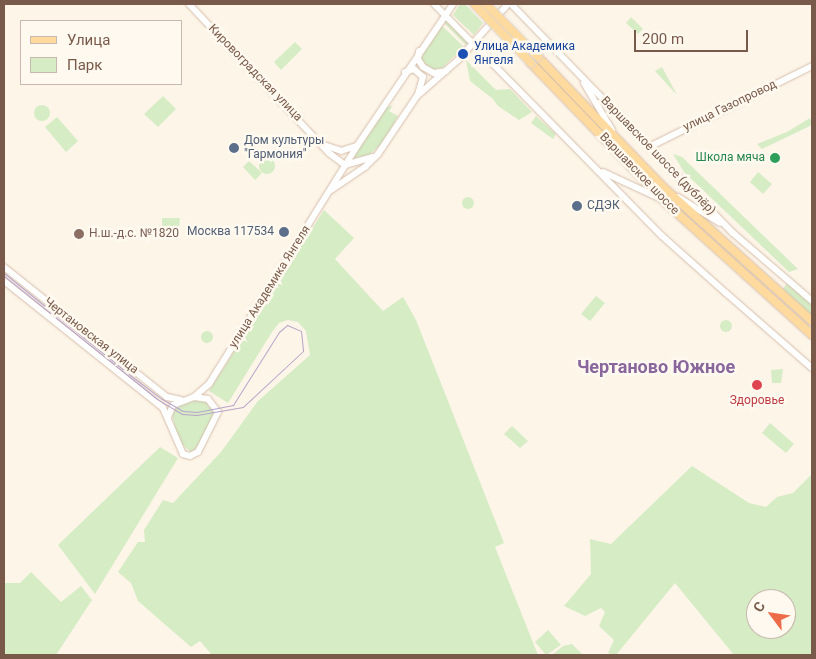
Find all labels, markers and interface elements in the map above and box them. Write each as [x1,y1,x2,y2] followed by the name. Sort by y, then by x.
[20,20,182,85] legend
[636,20,750,52] scale bar
[205,22,305,124] street label: Кировоградская улица
[642,30,684,48] text: 200 m
[67,31,110,49] text: Улица
[474,40,575,68] place label: Улица Академика Янгеля
[456,47,470,61] marker: Улица Академика Янгеля
[67,56,102,74] text: Парк
[681,77,779,135] street label: улица Газопровод
[598,94,718,218] street label: Варшавское шоссе (дублёр)
[596,130,682,218] street label: Варшавское шоссе
[244,134,324,162] place label: Дом культуры "Гармония"
[228,142,240,154] marker: Дом культуры "Гармония"
[696,151,765,165] place label: Школа мяча
[769,152,781,164] marker: Школа мяча
[587,199,620,213] place label: СДЭК
[571,200,583,212] marker: СДЭК
[226,223,314,351] street label: улица Академика Янгеля
[187,225,274,239] place label: Москва 117534
[278,226,290,238] marker: Москва 117534
[89,227,179,241] place label: Н.ш.-д.с. №1820
[73,228,85,240] marker: Н.ш.-д.с. №1820
[41,295,141,377] street label: Чертановская улица
[577,356,735,378] district label: Чертаново Южное
[750,378,764,392] marker: Здоровье
[730,394,784,408] place label: Здоровье
[746,589,796,639] north arrow
[750,599,768,615] text: С

